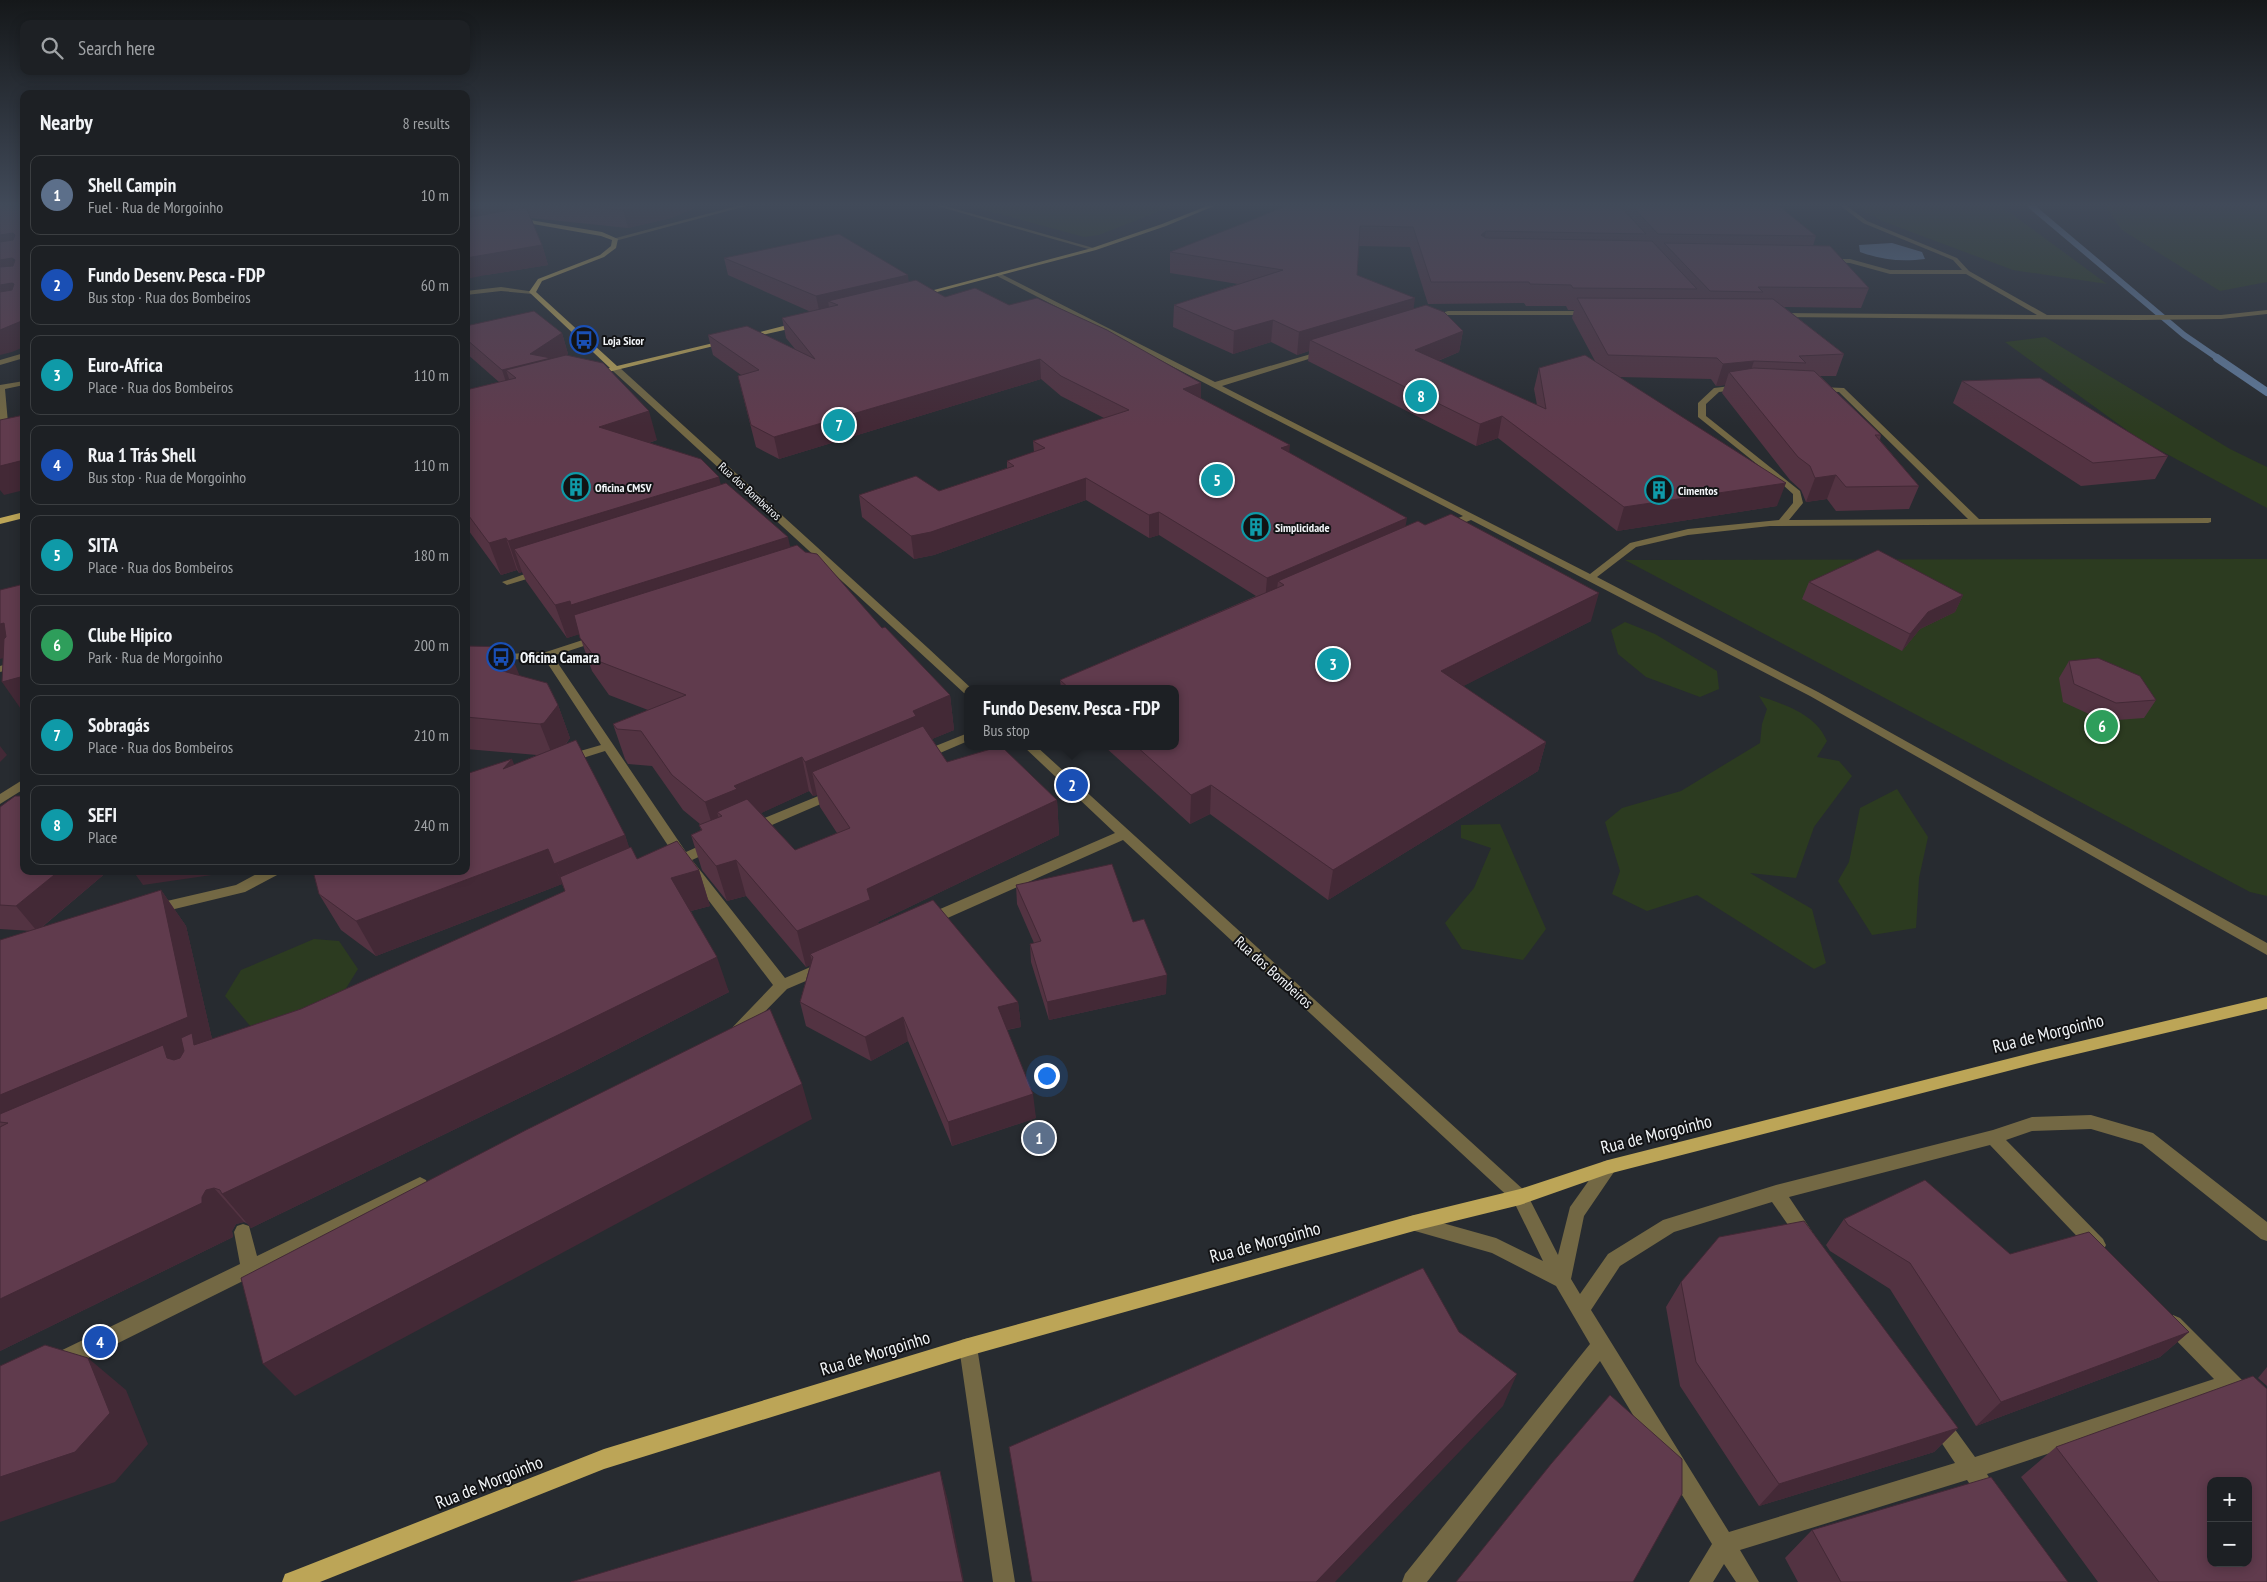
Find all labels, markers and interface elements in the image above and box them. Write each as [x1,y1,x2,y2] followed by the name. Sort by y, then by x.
[20,20,470,75] search box
[38,34,66,62] icon: search
[78,36,155,60] text: Search here
[40,109,93,136] text: Nearby
[403,113,450,133] text: 8 results
[88,173,176,197] text: Shell Campin
[53,185,61,205] text: 1
[421,185,449,205] text: 10 m
[88,197,223,217] text: Fuel · Rua de Morgoinho
[88,263,265,287] text: Fundo Desenv. Pesca - FDP
[53,275,61,295] text: 2
[421,275,449,295] text: 60 m
[88,287,251,307] text: Bus stop · Rua dos Bombeiros
[569,325,599,355] bus stop icon: Loja Sicor
[603,333,645,348] place label: Loja Sicor
[88,353,163,377] text: Euro-Africa
[53,365,61,385] text: 3
[414,365,449,385] text: 110 m
[88,377,233,397] text: Place · Rua dos Bombeiros
[1405,377,1437,415] pin: 8
[823,406,855,444] pin: 7
[88,443,196,467] text: Rua 1 Trás Shell
[53,455,61,475] text: 4
[414,455,449,475] text: 110 m
[716,459,784,523] street label: Rua dos Bombeiros
[1201,461,1233,499] pin: 5
[88,467,246,487] text: Bus stop · Rua de Morgoinho
[561,472,591,502] building icon: Oficina CMSV
[1644,475,1674,505] building icon: Cimentos
[595,480,652,495] place label: Oficina CMSV
[1678,483,1718,498] place label: Cimentos
[1241,512,1271,542] building icon: Simplicidade
[1275,520,1330,535] place label: Simplicidade
[88,533,118,557] text: SITA
[53,545,61,565] text: 5
[414,545,449,565] text: 180 m
[88,557,233,577] text: Place · Rua dos Bombeiros
[88,623,172,647] text: Clube Hipico
[53,635,61,655] text: 6
[414,635,449,655] text: 200 m
[486,642,516,672] bus stop icon: Oficina Camara
[1317,645,1349,683] pin: 3
[88,647,223,667] text: Park · Rua de Morgoinho
[520,648,599,667] place label: Oficina Camara
[964,685,1179,750] popup
[983,696,1160,720] text: Fundo Desenv. Pesca - FDP
[2086,707,2118,745] pin: 6
[88,713,150,737] text: Sobragás
[983,720,1030,740] text: Bus stop
[53,725,61,745] text: 7
[414,725,449,745] text: 210 m
[88,737,233,757] text: Place · Rua dos Bombeiros
[1056,766,1088,804] pin: 2
[88,803,117,827] text: SEFI
[53,815,61,835] text: 8
[414,815,449,835] text: 240 m
[88,827,117,847] text: Place
[1231,932,1317,1012] street label: Rua dos Bombeiros
[1990,1008,2106,1058] street label: Rua de Morgoinho
[1034,1063,1060,1089] your location
[1598,1109,1714,1159] street label: Rua de Morgoinho
[1023,1119,1055,1157] pin: 1
[1207,1216,1323,1268] street label: Rua de Morgoinho
[84,1323,116,1361] pin: 4
[817,1325,933,1381] street label: Rua de Morgoinho
[432,1450,546,1514] street label: Rua de Morgoinho
[2207,1477,2252,1567] map controls
[2207,1477,2252,1522] button: +
[2207,1522,2252,1567] button: −

